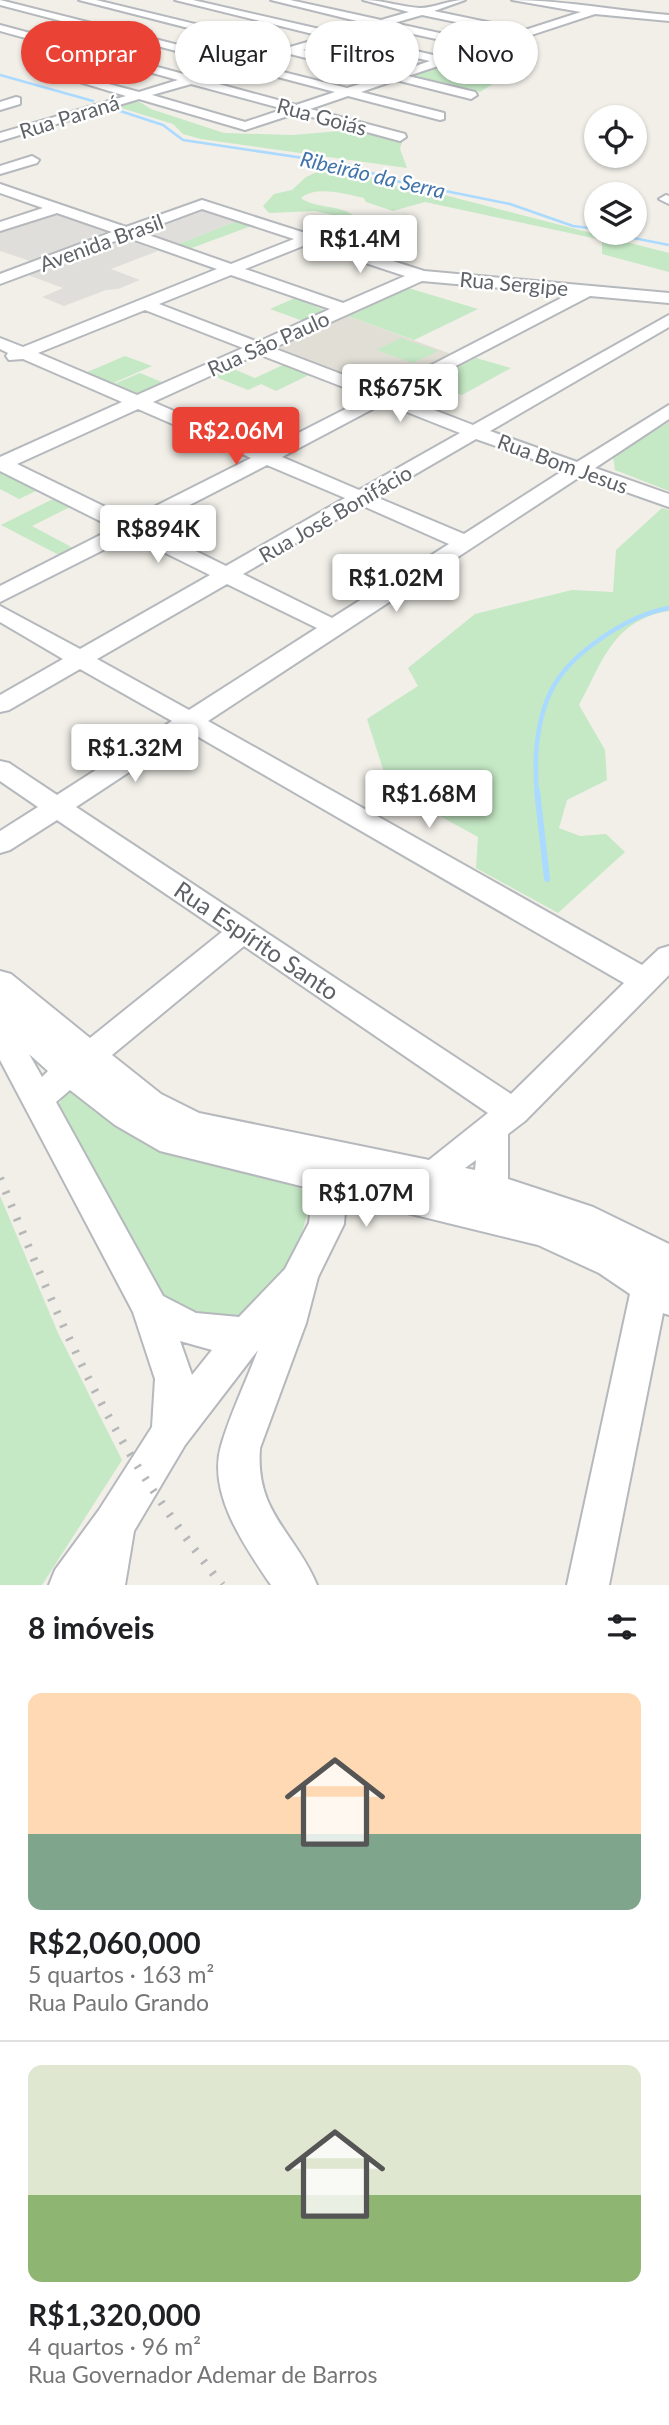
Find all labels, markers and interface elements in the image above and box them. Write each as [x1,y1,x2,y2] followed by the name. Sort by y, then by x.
[21,21,161,84] chip: Comprar
[175,21,291,84] chip: Alugar
[305,21,419,84] chip: Filtros
[433,21,538,84] chip: Novo
[16,89,122,143] street label: Rua Paraná
[274,92,370,140] street label: Rua Goiás
[584,105,647,245] map controls
[584,105,647,168] button: locate
[298,145,448,203] water label: Ribeirão da Serra
[584,182,647,245] button: layers
[36,208,166,276] street label: Avenida Brasil
[303,216,417,275] pin: R$1.4M
[319,224,401,252] text: R$1.4M
[459,266,569,300] street label: Rua Sergipe
[203,305,333,381] street label: Rua São Paulo
[343,364,457,424] pin: R$675K
[358,373,442,401] text: R$675K
[171,407,301,467] pin: R$2.06M
[188,416,284,444] text: R$2.06M
[494,428,632,498] street label: Rua Bom Jesus
[254,459,416,567] street label: Rua José Bonifácio
[101,505,215,565] pin: R$894K
[116,514,200,542] text: R$894K
[331,554,461,614] pin: R$1.02M
[348,563,444,591] text: R$1.02M
[70,724,200,784] pin: R$1.32M
[87,733,183,761] text: R$1.32M
[364,770,494,830] pin: R$1.68M
[381,779,477,807] text: R$1.68M
[169,874,345,1006] street label: Rua Espírito Santo
[301,1170,431,1229] pin: R$1.07M
[318,1178,414,1206] text: R$1.07M
[603,1608,641,1646] icon: filters
[28,1609,154,1645] text: 8 imóveis
[272,1739,398,1865] icon: home
[28,1924,201,1960] text: R$2,060,000
[28,1960,214,1988] text: 5 quartos · 163 m²
[28,1988,209,2016] text: Rua Paulo Grando
[272,2111,398,2237] icon: home
[28,2296,201,2332] text: R$1,320,000
[28,2332,201,2360] text: 4 quartos · 96 m²
[28,2360,377,2388] text: Rua Governador Ademar de Barros

